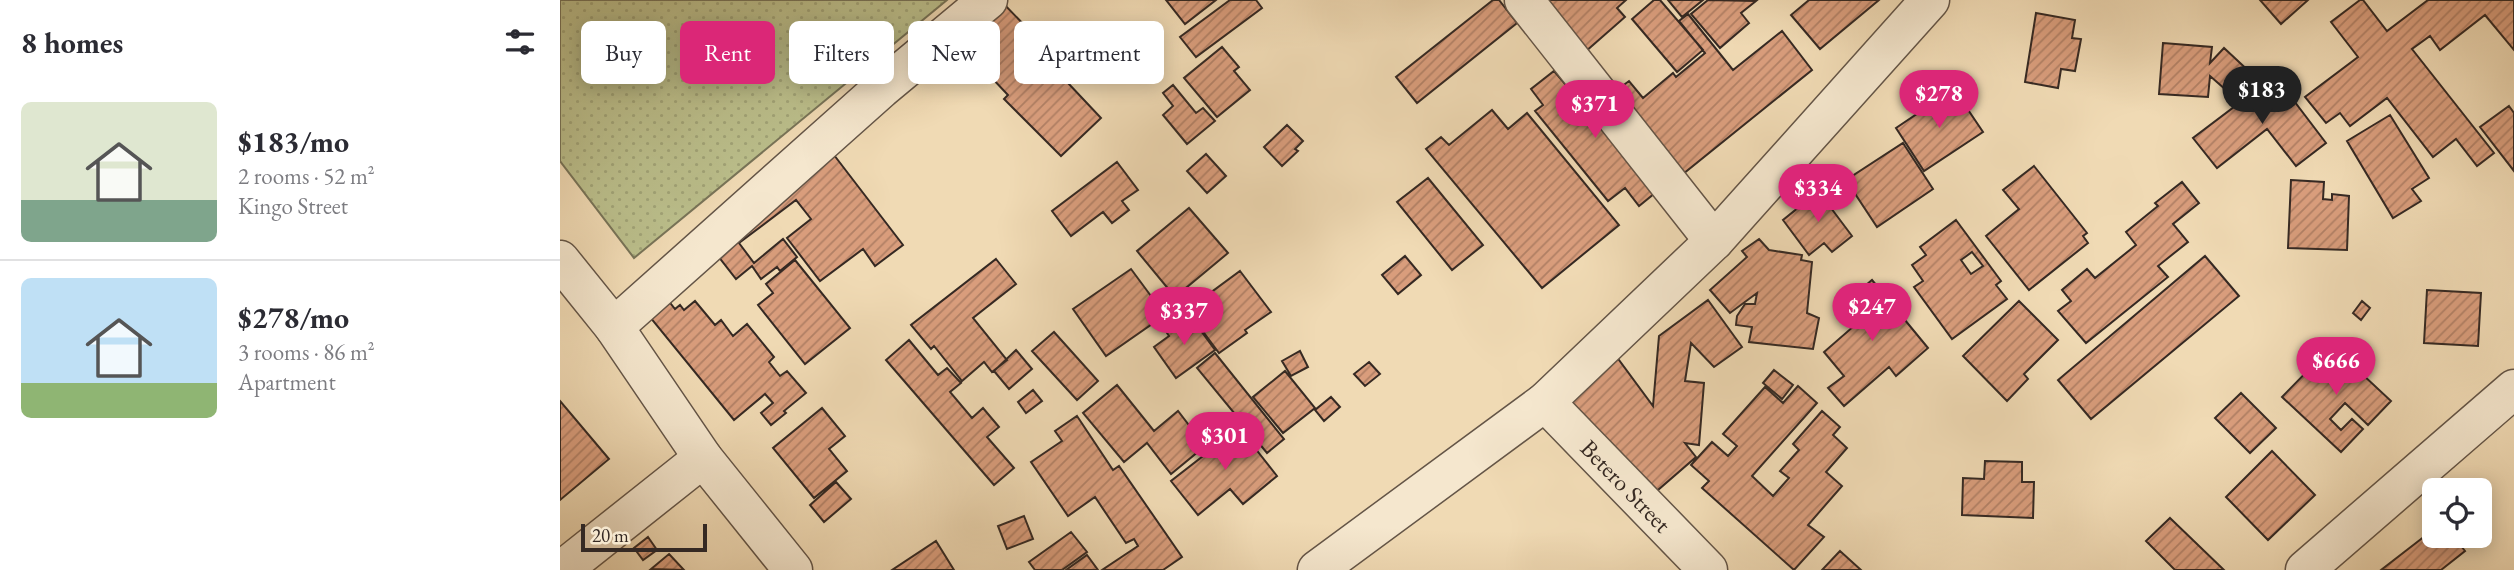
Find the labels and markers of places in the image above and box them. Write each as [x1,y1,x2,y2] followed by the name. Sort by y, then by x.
[2221,66,2303,126] pin: $183
[1898,71,1980,130] pin: $278
[1554,80,1636,140] pin: $371
[1777,164,1859,224] pin: $334
[1831,284,1913,343] pin: $247
[1143,288,1225,347] pin: $337
[2295,338,2377,397] pin: $666
[1184,412,1266,472] pin: $301

